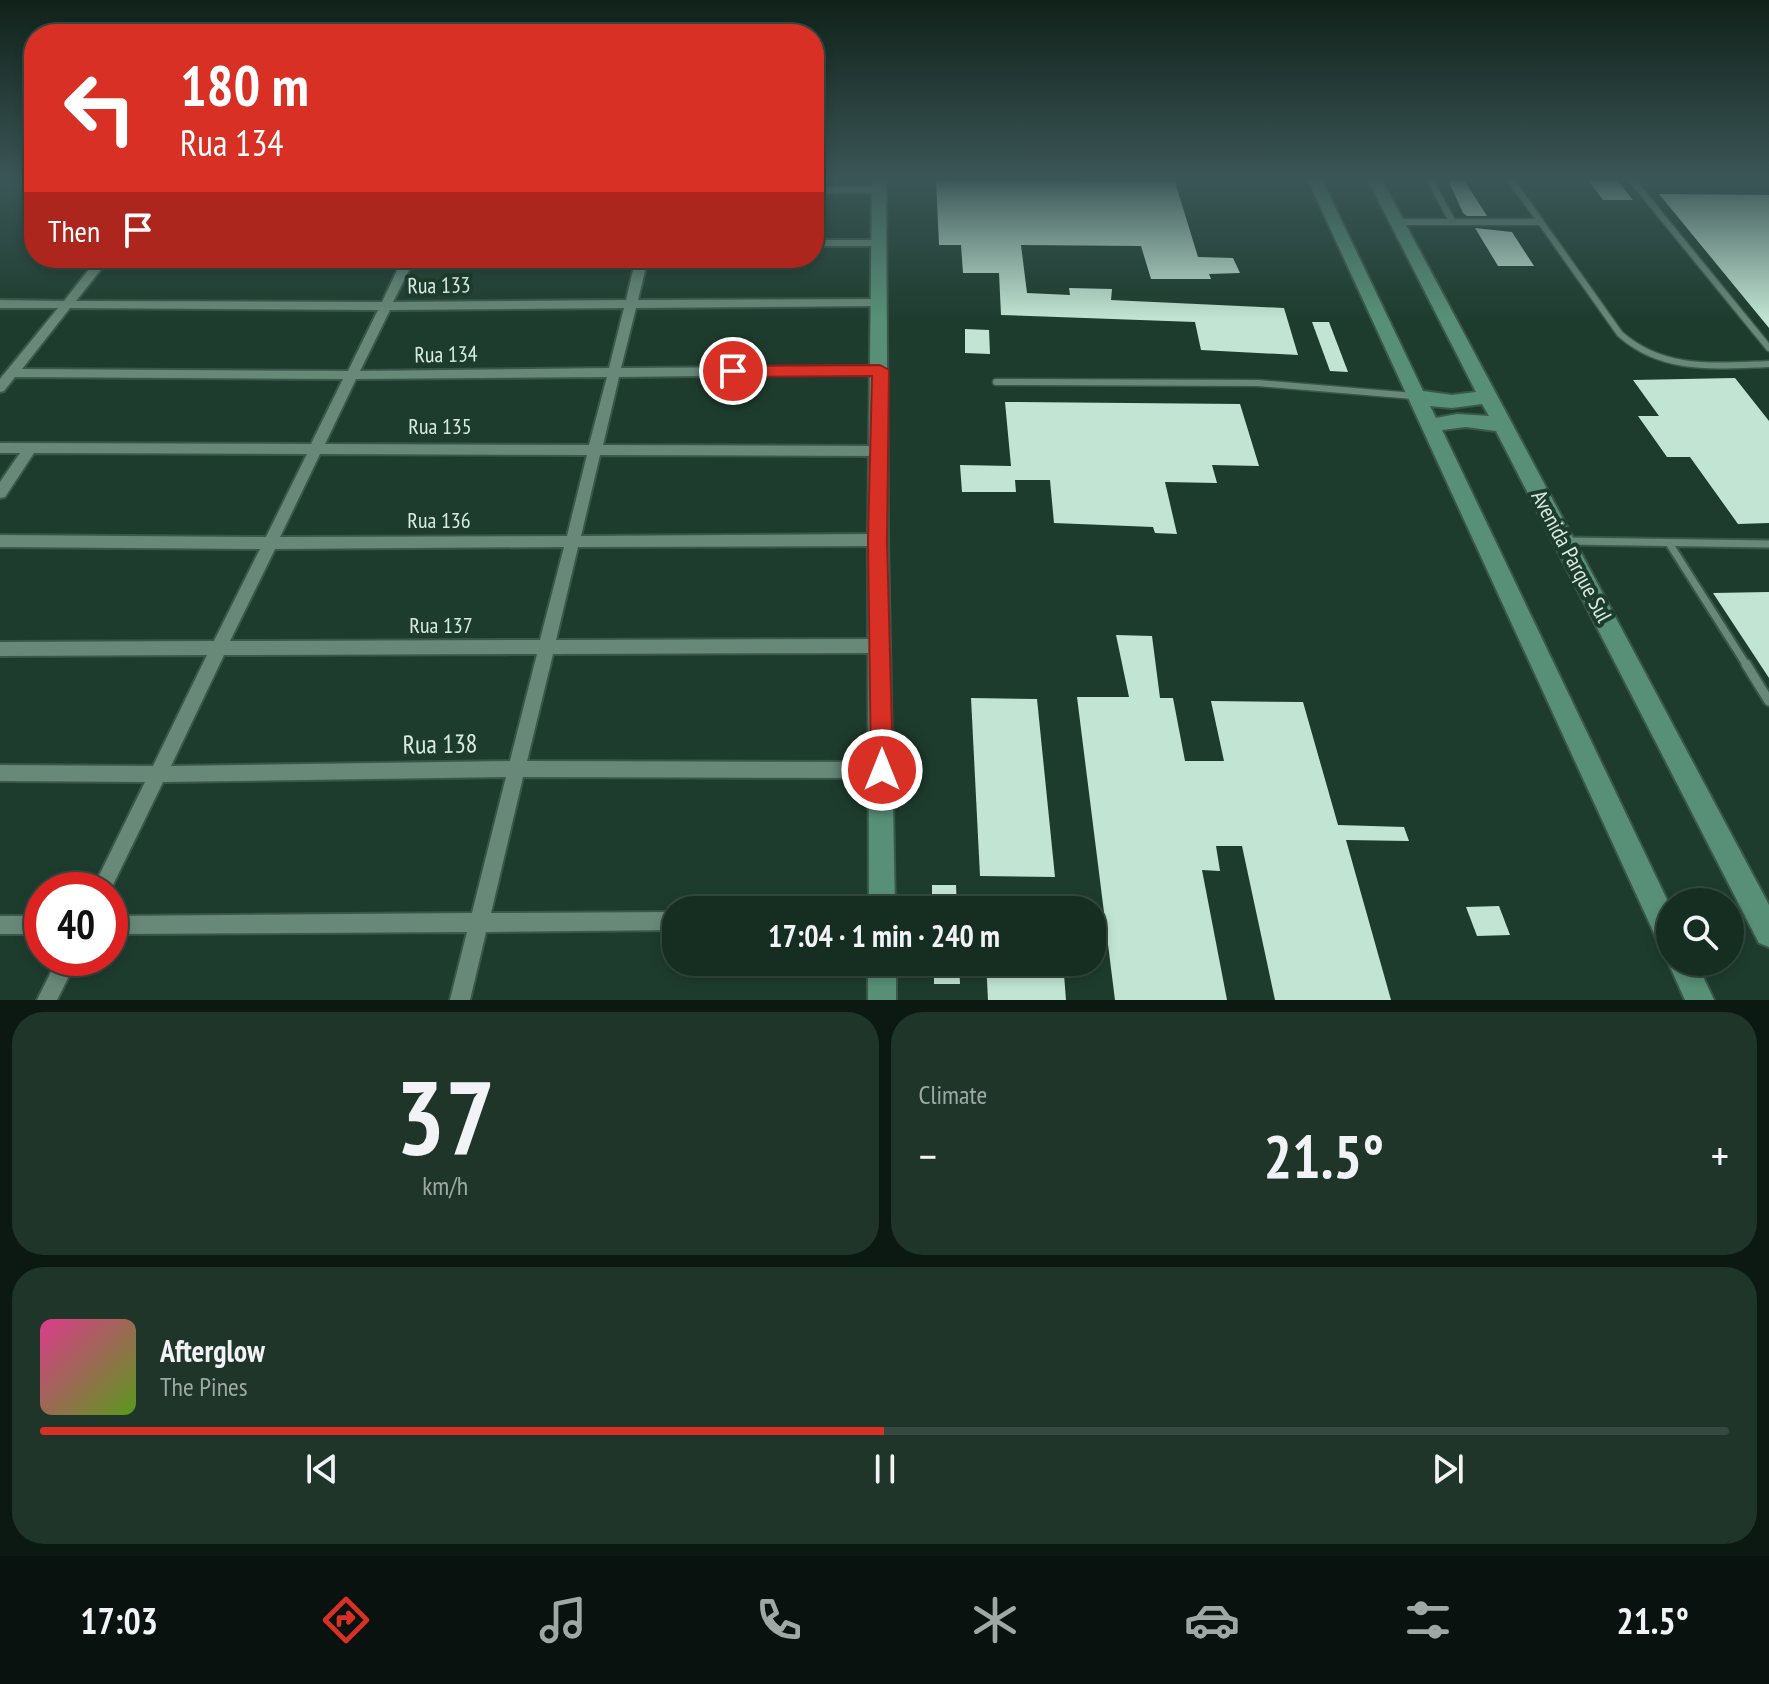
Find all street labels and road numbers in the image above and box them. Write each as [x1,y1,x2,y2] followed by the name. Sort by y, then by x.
[407,270,471,300] street label: Rua 133
[414,339,478,369] street label: Rua 134
[408,412,472,440] street label: Rua 135
[1525,485,1619,628] street label: Avenida Parque Sul
[407,506,471,534] street label: Rua 136
[409,611,473,639] street label: Rua 137
[402,726,478,761] street label: Rua 138

